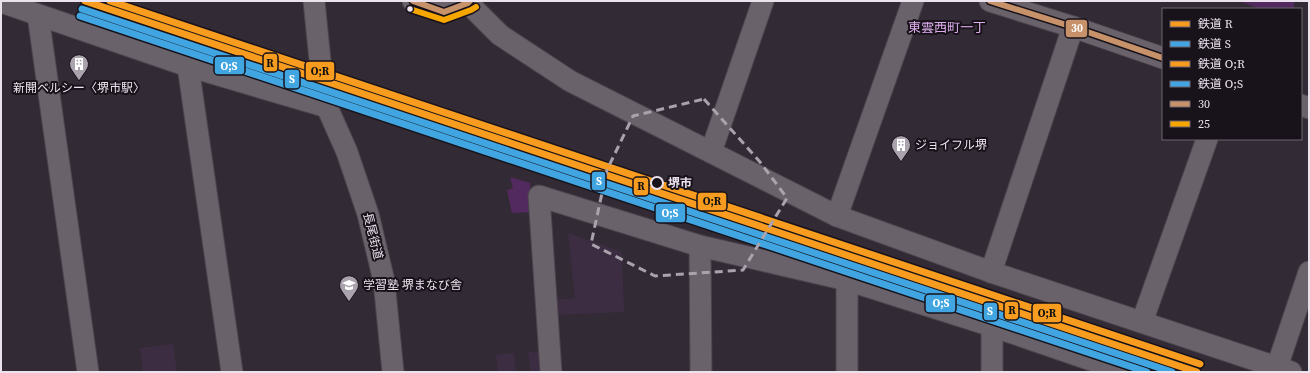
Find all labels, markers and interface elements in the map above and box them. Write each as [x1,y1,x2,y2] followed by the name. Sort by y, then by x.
[405,4,415,14] unlabelled marker
[1162,8,1302,140] legend
[1198,16,1233,32] text: 鉄道 R
[908,19,986,36] district label: 東雲西町一丁
[1065,19,1088,38] line badge: 30
[1071,21,1083,36] text: 30
[1198,36,1231,52] text: 鉄道 S
[68,53,90,81] building icon: 新開ベルシー〈堺市駅〉
[263,53,278,72] line badge: R
[214,56,245,75] line badge: O;S
[266,56,274,71] text: R
[1198,56,1245,72] text: 鉄道 O;R
[221,59,238,74] text: O;S
[305,61,335,81] line badge: O;R
[311,64,330,79] text: O;R
[284,69,300,89] line badge: S
[289,72,295,87] text: S
[1198,76,1243,92] text: 鉄道 O;S
[13,80,145,96] place label: 新開ベルシー〈堺市駅〉
[1198,96,1210,112] text: 30
[1198,116,1210,132] text: 25
[890,134,912,162] building icon: ジョイフル堺
[915,137,987,153] place label: ジョイフル堺
[591,171,606,191] line badge: S
[596,174,602,189] text: S
[668,175,692,191] place label: 堺市
[650,176,664,190] marker: 堺市
[633,177,649,196] line badge: R
[637,179,645,194] text: R
[697,192,727,211] line badge: O;R
[703,194,722,209] text: O;R
[655,203,686,223] line badge: O;S
[662,206,679,221] text: O;S
[359,211,387,261] street label: 長尾街道
[338,274,360,302] school or university icon: 学習塾 堺まなび舎
[363,277,462,293] place label: 学習塾 堺まなび舎
[925,294,956,313] line badge: O;S
[933,296,950,311] text: O;S
[1004,301,1019,320] line badge: R
[983,302,998,321] line badge: S
[1008,303,1016,318] text: R
[1032,303,1062,323] line badge: O;R
[987,304,993,319] text: S
[1038,306,1057,321] text: O;R

